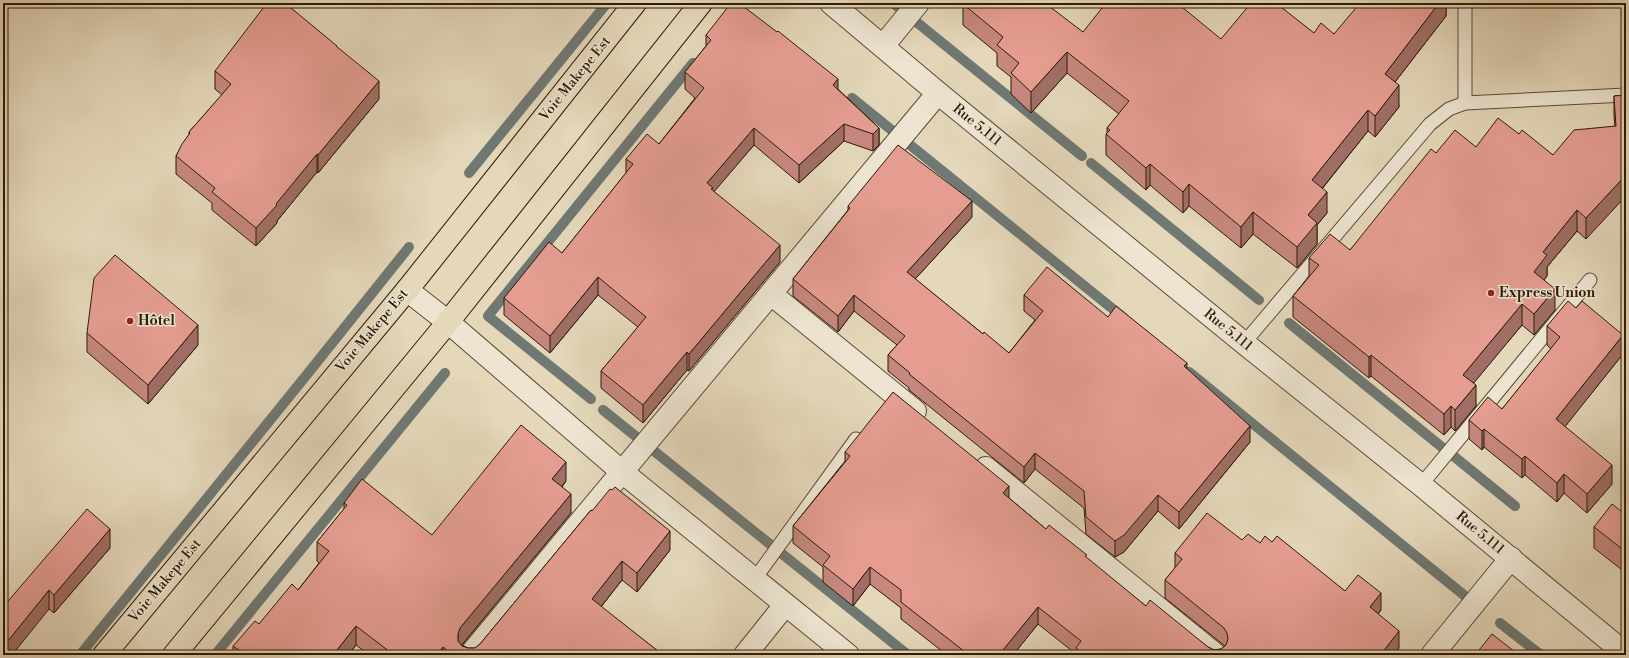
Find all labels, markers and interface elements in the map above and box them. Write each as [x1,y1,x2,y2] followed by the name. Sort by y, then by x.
[535,33,615,126] street label: Voie Makepe Est
[949,100,1005,150] street label: Rue 5.111
[1499,284,1596,302] place label: Express Union
[331,285,412,377] street label: Voie Makepe Est
[1486,288,1496,298] marker: Express Union
[1200,305,1256,355] street label: Rue 5.111
[138,312,175,330] place label: Hôtel
[125,316,135,326] marker: Hôtel
[1452,508,1508,558] street label: Rue 5.111
[124,535,205,627] street label: Voie Makepe Est

